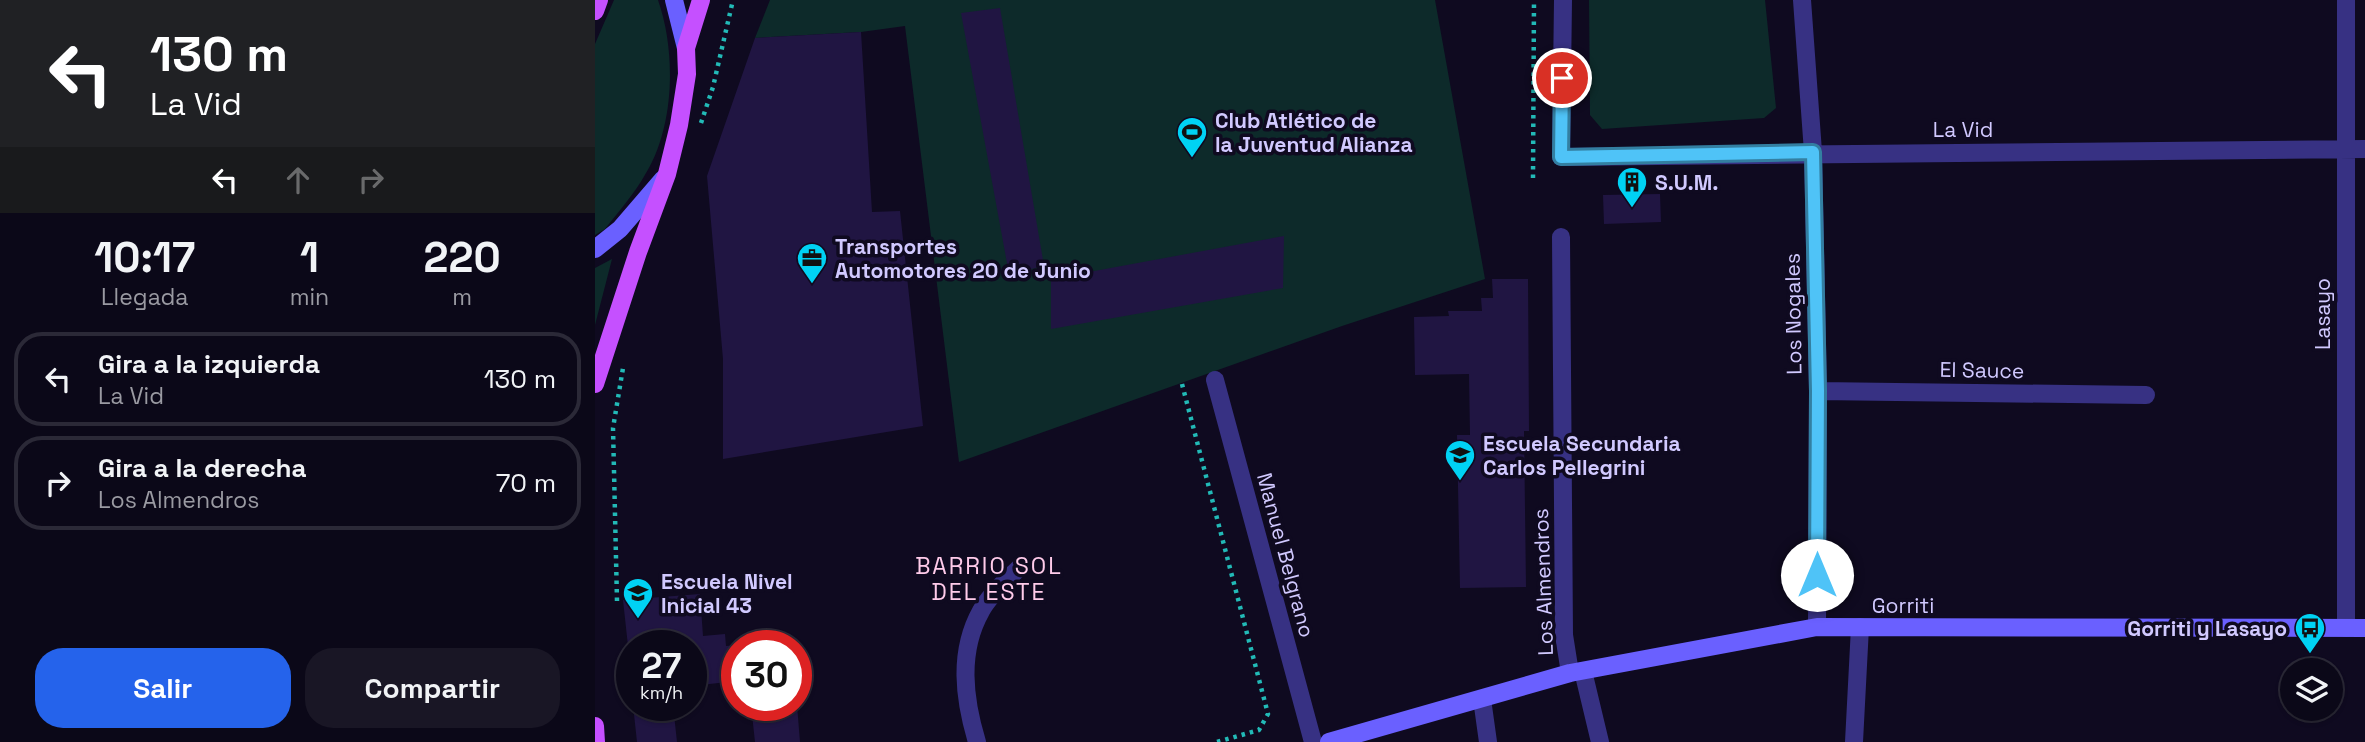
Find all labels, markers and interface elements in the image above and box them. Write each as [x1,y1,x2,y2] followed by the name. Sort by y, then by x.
[150,23,288,85] text: 130 m
[35,28,126,119] icon: left
[1532,48,1592,108] pin
[1543,59,1581,97] icon: arrive
[150,84,242,124] text: La Vid
[1215,107,1413,158] place label: Club Atlético de la Juventud Alianza
[1175,115,1209,159] sports icon: Club Atlético de la Juventud Alianza
[1933,116,1993,143] street label: La Vid
[206,161,244,199] icon: left
[279,161,317,199] icon: ahead
[352,161,390,199] icon: right
[1615,165,1649,209] building icon: S.U.M.
[1655,169,1719,196] place label: S.U.M.
[94,231,195,284] text: 10:17
[300,231,319,284] text: 1
[424,231,501,284] text: 220
[835,233,1091,284] place label: Transportes Automotores 20 de Junio
[795,241,829,285] office icon: Transportes Automotores 20 de Junio
[1778,253,1808,375] street label: Los Nogales
[2309,278,2336,350] street label: Lasayo
[101,282,189,312] text: Llegada
[290,282,329,312] text: min
[452,282,472,312] text: m
[98,347,320,381] text: Gira a la izquierda
[1939,356,2025,384] street label: El Sauce
[39,360,77,398] icon: left
[484,362,556,396] text: 130 m
[98,381,164,411] text: La Vid
[1483,430,1681,481] place label: Escuela Secundaria Carlos Pellegrini
[1443,438,1477,482] school or university icon: Escuela Secundaria Carlos Pellegrini
[98,451,307,485] text: Gira a la derecha
[39,464,77,502] icon: right
[496,466,556,500] text: 70 m
[1251,470,1321,640] street label: Manuel Belgrano
[98,485,259,515] text: Los Almendros
[1527,508,1559,656] street label: Los Almendros
[1780,538,1854,612] position arrow
[915,551,1063,607] district label: BARRIO SOL DEL ESTE
[661,568,793,619] place label: Escuela Nivel Inicial 43
[621,576,655,620] school or university icon: Escuela Nivel Inicial 43
[1872,592,1934,619] street label: Gorriti
[2293,611,2327,655] bus stop icon: Gorriti y Lasayo
[2127,615,2287,642] place label: Gorriti y Lasayo
[721,630,812,721] speed limit sign: 30
[642,644,681,688] text: 27
[35,648,291,728] button: Salir
[305,648,560,728] button: Compartir
[2280,658,2343,721] map controls
[2280,658,2343,721] button: layers
[640,681,683,704] text: km/h

